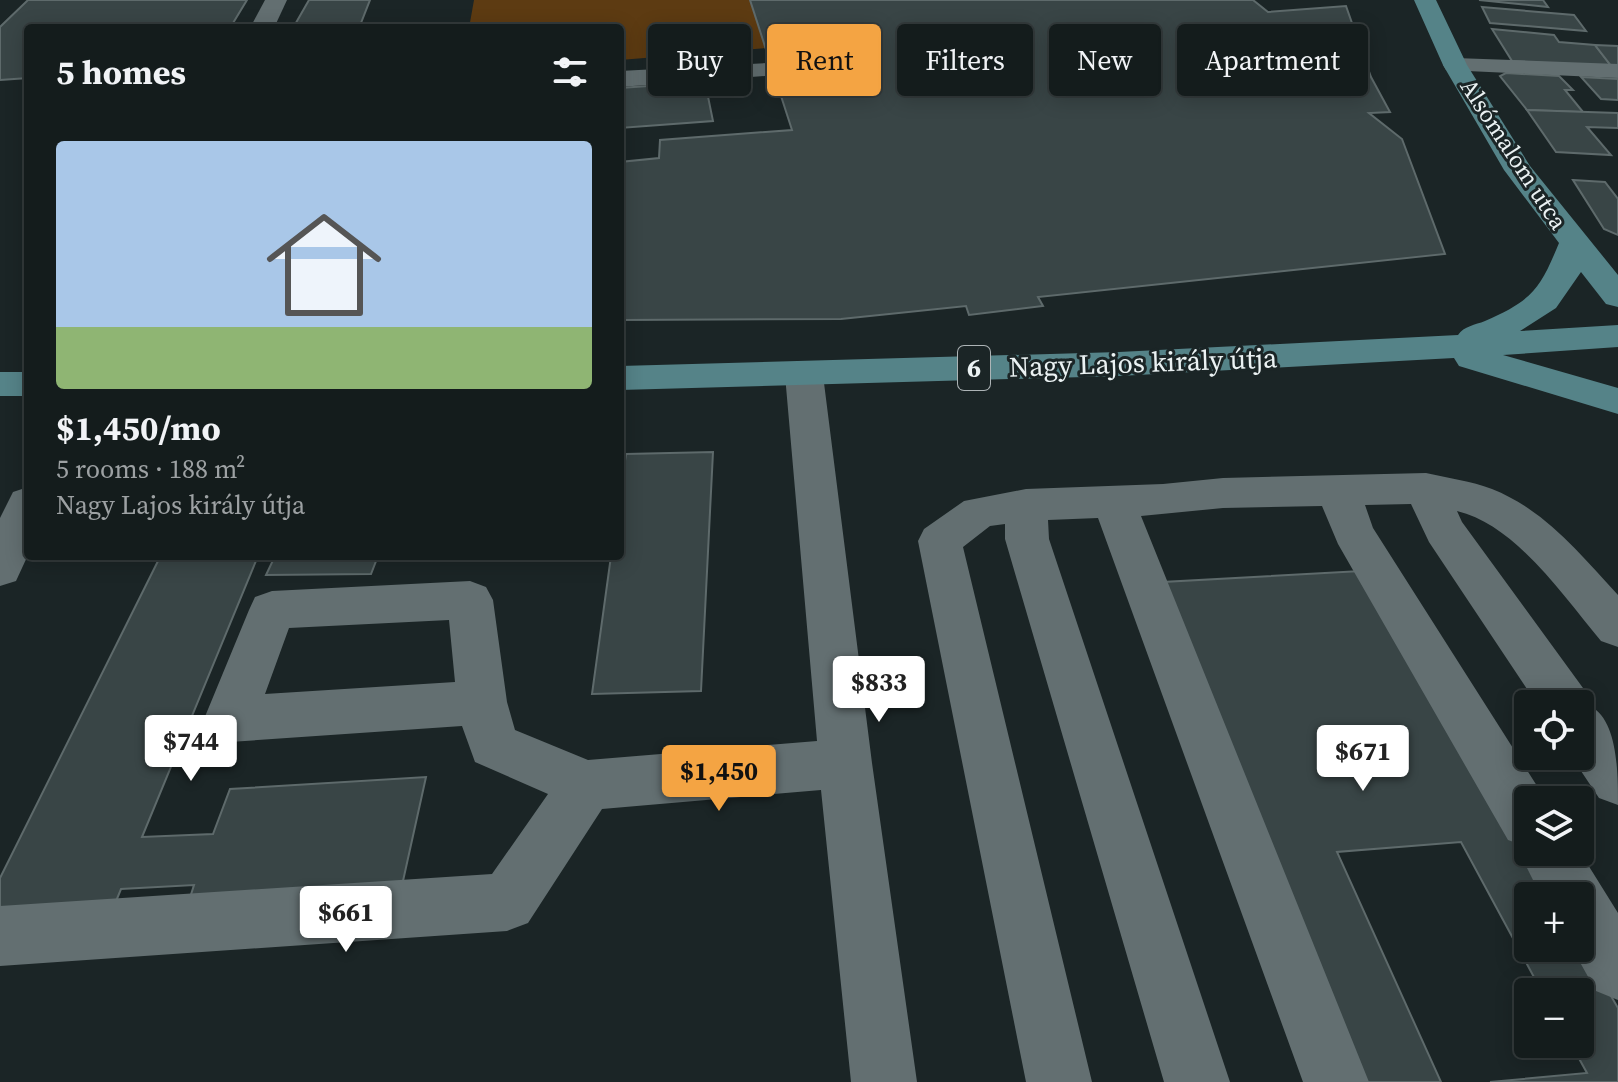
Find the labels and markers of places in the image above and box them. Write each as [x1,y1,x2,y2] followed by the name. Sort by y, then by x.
[832,656,926,724] pin: $833
[144,715,238,783] pin: $744
[1316,725,1410,793] pin: $671
[654,745,784,813] pin: $1,450
[299,886,393,954] pin: $661

